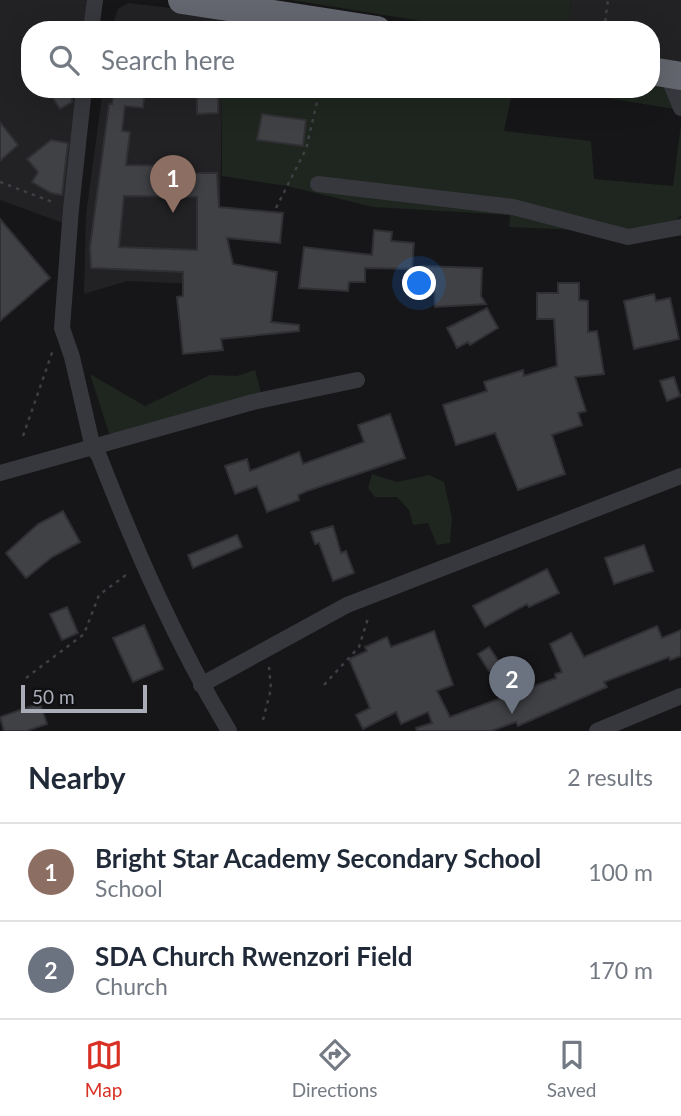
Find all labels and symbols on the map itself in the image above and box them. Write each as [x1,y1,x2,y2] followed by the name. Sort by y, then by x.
[150,155,196,213] pin: 1
[402,266,436,300] your location
[489,656,535,714] pin: 2
[21,682,147,714] scale bar

